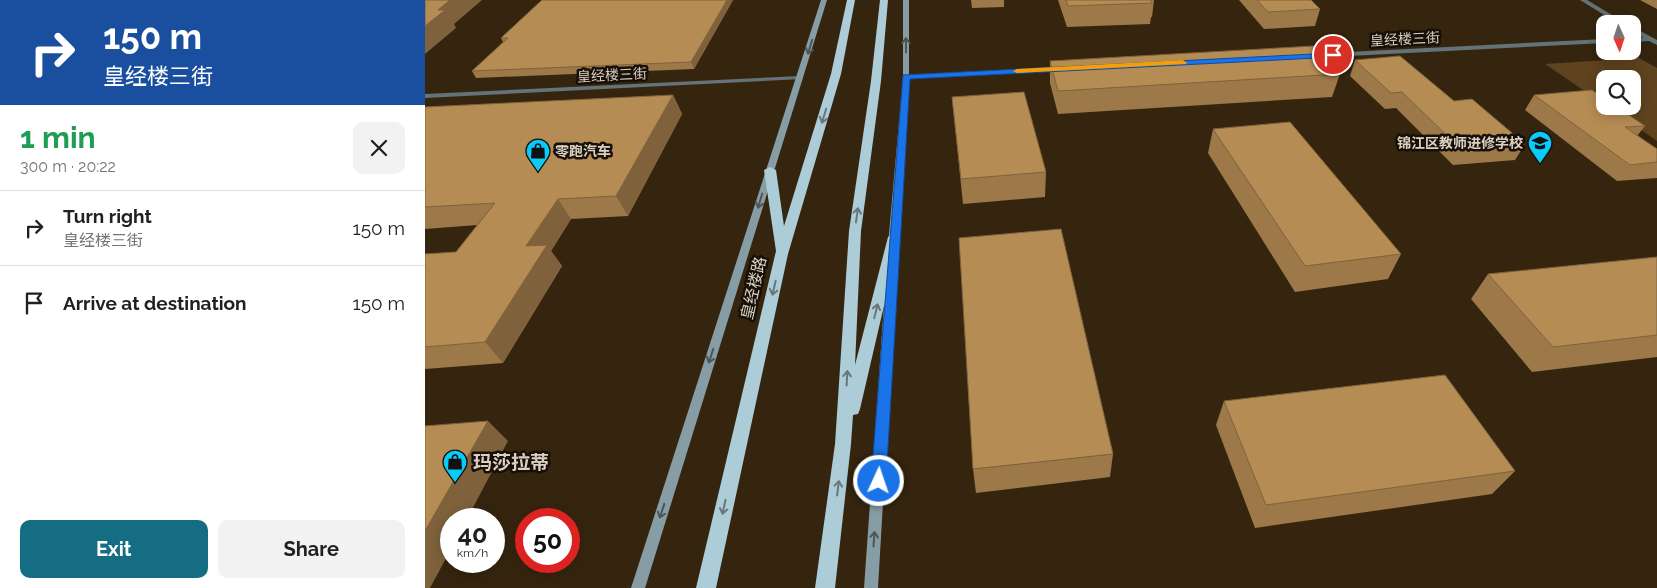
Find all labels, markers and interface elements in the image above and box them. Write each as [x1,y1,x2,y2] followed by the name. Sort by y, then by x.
[1596,15,1641,60] north arrow
[1596,15,1641,115] map controls
[103,16,202,57] text: 150 m
[20,20,85,85] icon: right
[1370,29,1440,49] street label: 皇经楼三街
[1312,34,1354,76] pin
[805,38,815,54] one-way arrow
[901,38,911,54] one-way arrow
[1319,41,1347,69] icon: arrive
[103,63,213,89] text: 皇经楼三街
[577,65,647,85] street label: 皇经楼三街
[1596,70,1641,115] button: search
[818,107,828,123] one-way arrow
[20,120,96,155] text: 1 min
[353,122,405,174] button: close
[1527,130,1553,164] school or university icon: 锦江区教师进修学校
[1397,135,1523,151] place label: 锦江区教师进修学校
[525,138,551,172] shop icon: 零跑汽车
[555,143,611,159] place label: 零跑汽车
[20,157,116,176] text: 300 m · 20:22
[755,193,765,209] one-way arrow
[63,205,152,227] text: Turn right
[853,208,863,224] one-way arrow
[20,214,48,242] icon: right
[353,217,405,239] text: 150 m
[63,231,143,250] text: 皇经楼三街
[737,255,770,321] street label: 皇经楼路
[769,280,778,296] one-way arrow
[20,289,48,317] icon: arrive
[63,292,247,314] text: Arrive at destination
[353,292,405,314] text: 150 m
[871,304,881,320] one-way arrow
[706,348,716,364] one-way arrow
[843,370,852,386] one-way arrow
[442,449,468,483] shop icon: 玛莎拉蒂
[473,451,549,473] place label: 玛莎拉蒂
[852,454,904,506] position arrow
[833,480,843,496] one-way arrow
[718,498,728,514] one-way arrow
[657,503,667,519] one-way arrow
[515,508,580,573] speed limit sign: 50
[458,519,487,549] text: 40
[20,520,208,578] button: Exit
[218,520,405,578] button: Share
[870,532,879,548] one-way arrow
[457,546,488,560] text: km/h

